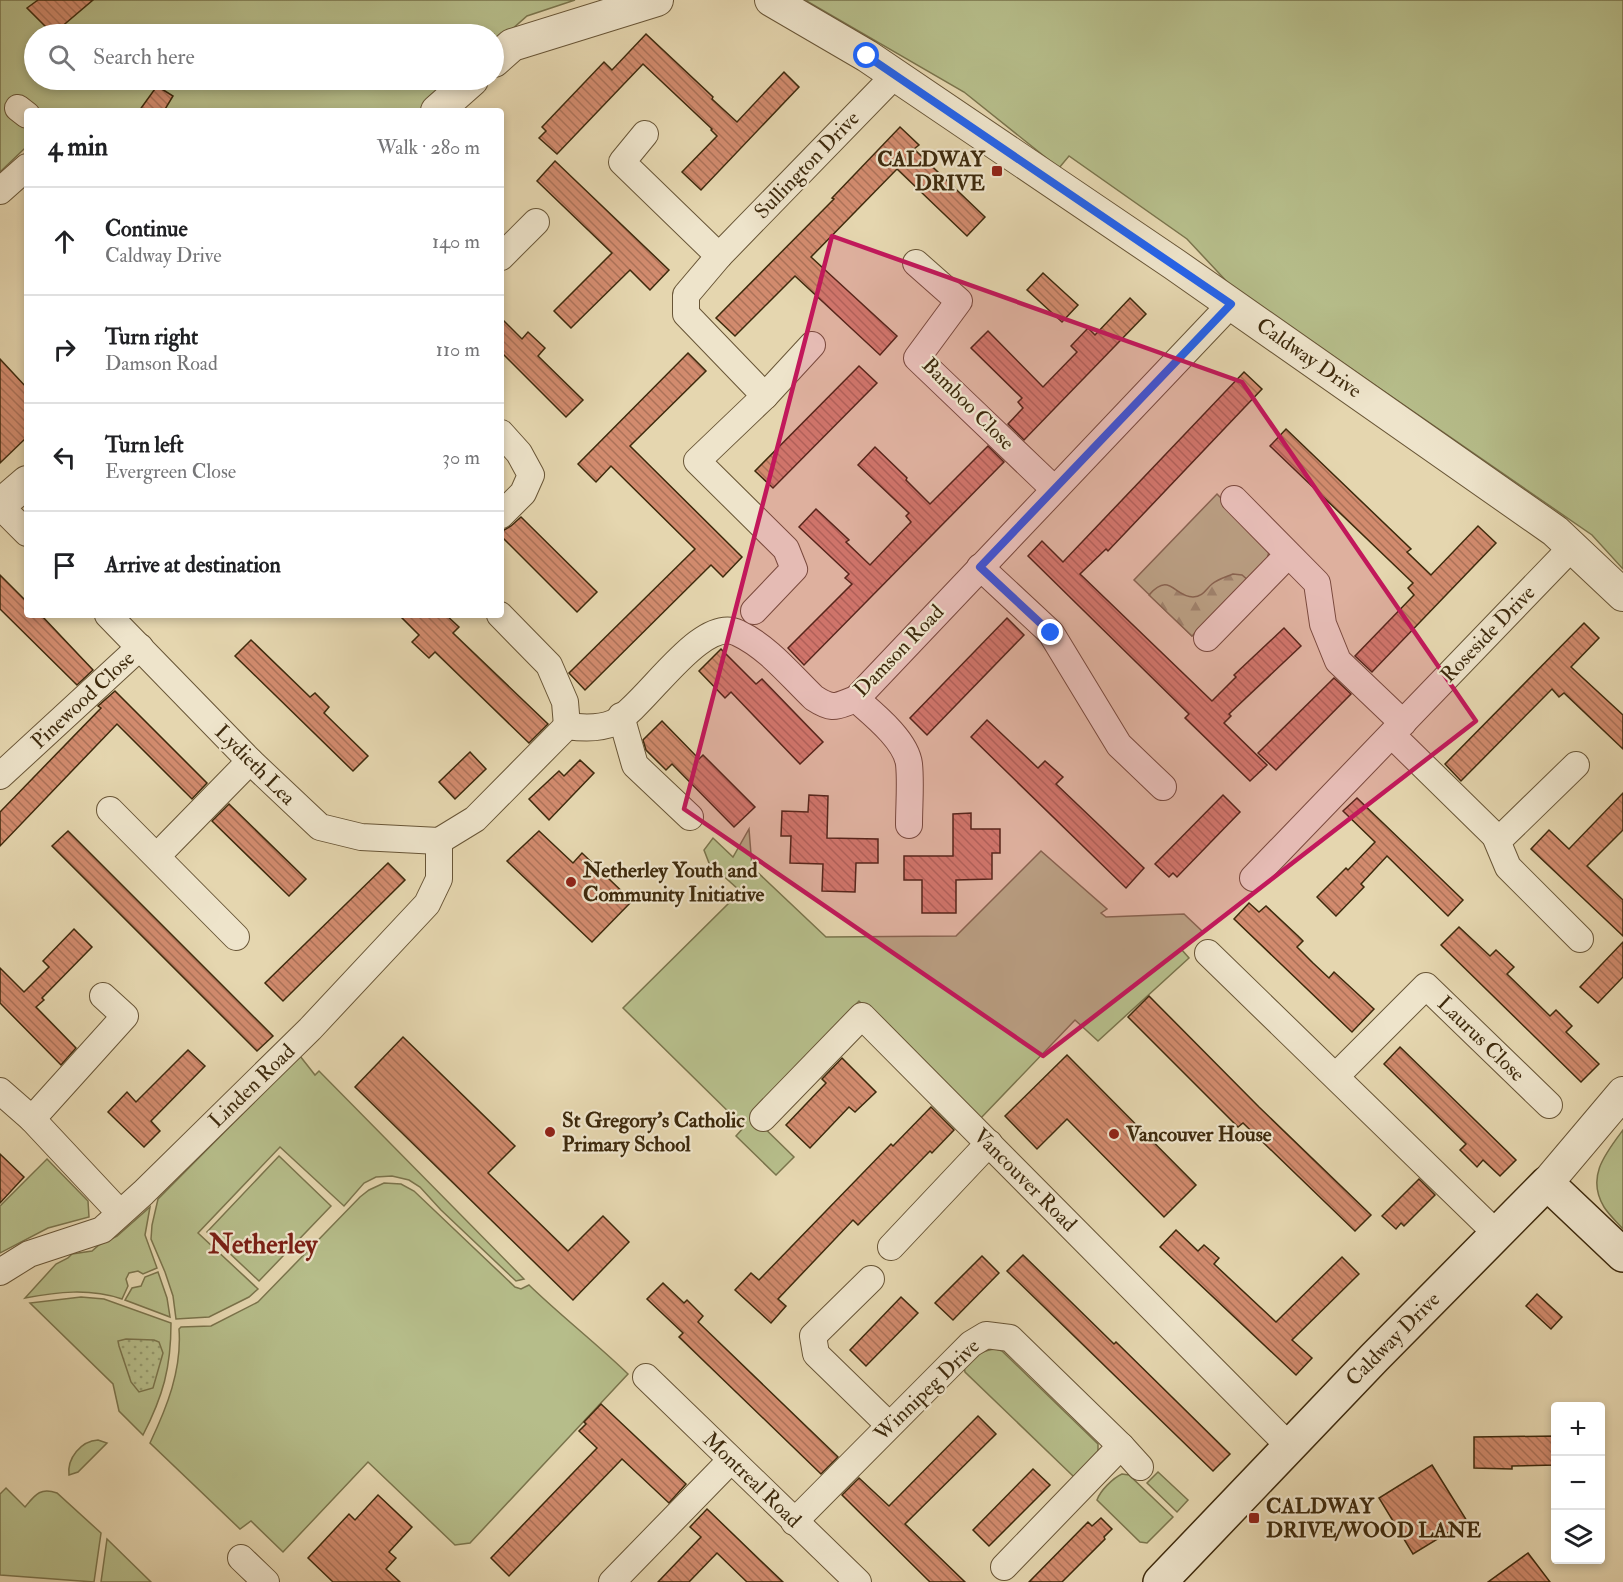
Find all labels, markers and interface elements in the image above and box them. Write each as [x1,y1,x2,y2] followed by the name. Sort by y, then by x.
[24,24,504,90] search box
[45,41,78,74] icon: search
[853,42,879,68] route start
[93,43,195,71] text: Search here
[749,105,866,225] street label: Sullington Drive
[48,131,108,163] text: 4 min
[377,135,480,160] text: Walk · 280 m
[877,146,987,197] place label: CALDWAY DRIVE
[990,164,1004,178] marker: CALDWAY DRIVE
[105,215,188,243] text: Continue
[48,225,81,258] icon: ahead
[432,229,480,254] text: 140 m
[105,243,222,268] text: Caldway Drive
[1251,312,1367,404] street label: Caldway Drive
[105,323,198,351] text: Turn right
[48,333,81,366] icon: right
[436,337,480,362] text: 110 m
[105,351,218,376] text: Damson Road
[916,352,1020,456] street label: Bamboo Close
[105,431,184,459] text: Turn left
[48,441,81,474] icon: left
[442,445,480,470] text: 30 m
[105,459,236,484] text: Evergreen Close
[48,549,81,582] icon: arrive
[105,551,281,579] text: Arrive at destination
[1435,579,1541,688] street label: Roseside Drive
[848,599,950,703] street label: Damson Road
[1037,619,1063,645] route end
[26,645,141,755] street label: Pinewood Close
[209,719,301,811] street label: Lydieth Lea
[582,857,764,908] place label: Netherley Youth and Community Initiative
[564,875,578,889] marker: Netherley Youth and Community Initiative
[1431,990,1531,1088] street label: Laurus Close
[203,1038,301,1134] street label: Linden Road
[562,1107,745,1158] place label: St Gregory's Catholic Primary School
[1125,1121,1272,1148] place label: Vancouver House
[967,1122,1083,1238] street label: Vancouver Road
[543,1125,557,1139] marker: St Gregory's Catholic Primary School
[1107,1127,1121,1141] marker: Vancouver House
[207,1228,319,1262] district label: Netherley
[1340,1286,1446,1392] street label: Caldway Drive
[868,1333,986,1448] street label: Winnipeg Drive
[1551,1402,1605,1564] map controls
[1551,1402,1605,1456] button: +
[697,1426,807,1534] street label: Montreal Road
[1551,1456,1605,1510] button: −
[1266,1493,1481,1544] place label: CALDWAY DRIVE/WOOD LANE
[1551,1510,1605,1564] button: layers
[1247,1511,1261,1525] marker: CALDWAY DRIVE/WOOD LANE

